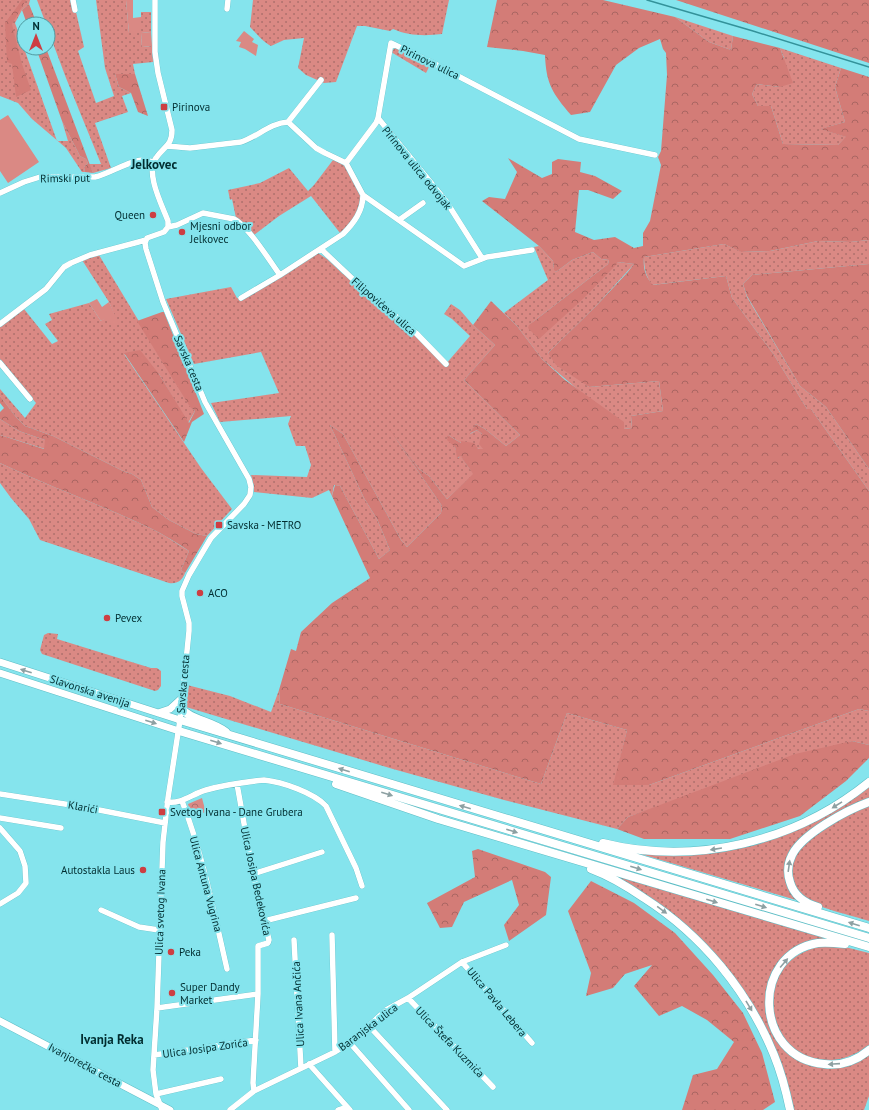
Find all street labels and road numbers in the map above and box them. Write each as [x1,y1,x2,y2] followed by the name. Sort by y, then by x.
[398,42,462,82] street label: Pirinova ulica
[379,123,455,213] street label: Pirinova ulica odvojak
[40,171,90,185] street label: Rimski put
[349,274,419,338] street label: Filipovićeva ulica
[171,333,207,393] street label: Savska cesta
[173,654,193,714] street label: Savska cesta
[48,671,132,711] street label: Slavonska avenija
[67,798,99,817] street label: Klarići
[238,825,274,937] street label: Ulica Josipa Bedekovića
[187,835,225,933] street label: Ulica Antuna Vugrina
[152,869,168,955] street label: Ulica svetog Ivana
[289,961,307,1047] street label: Ulica Ivana Ančića
[464,964,530,1040] street label: Ulica Pavla Lebera
[335,1000,401,1054] street label: Baranjska ulica
[413,1004,487,1080] street label: Ulica Štefa Kuzmića
[161,1035,249,1061] street label: Ulica Josipa Zorića
[46,1040,124,1090] street label: Ivanjorečka cesta

